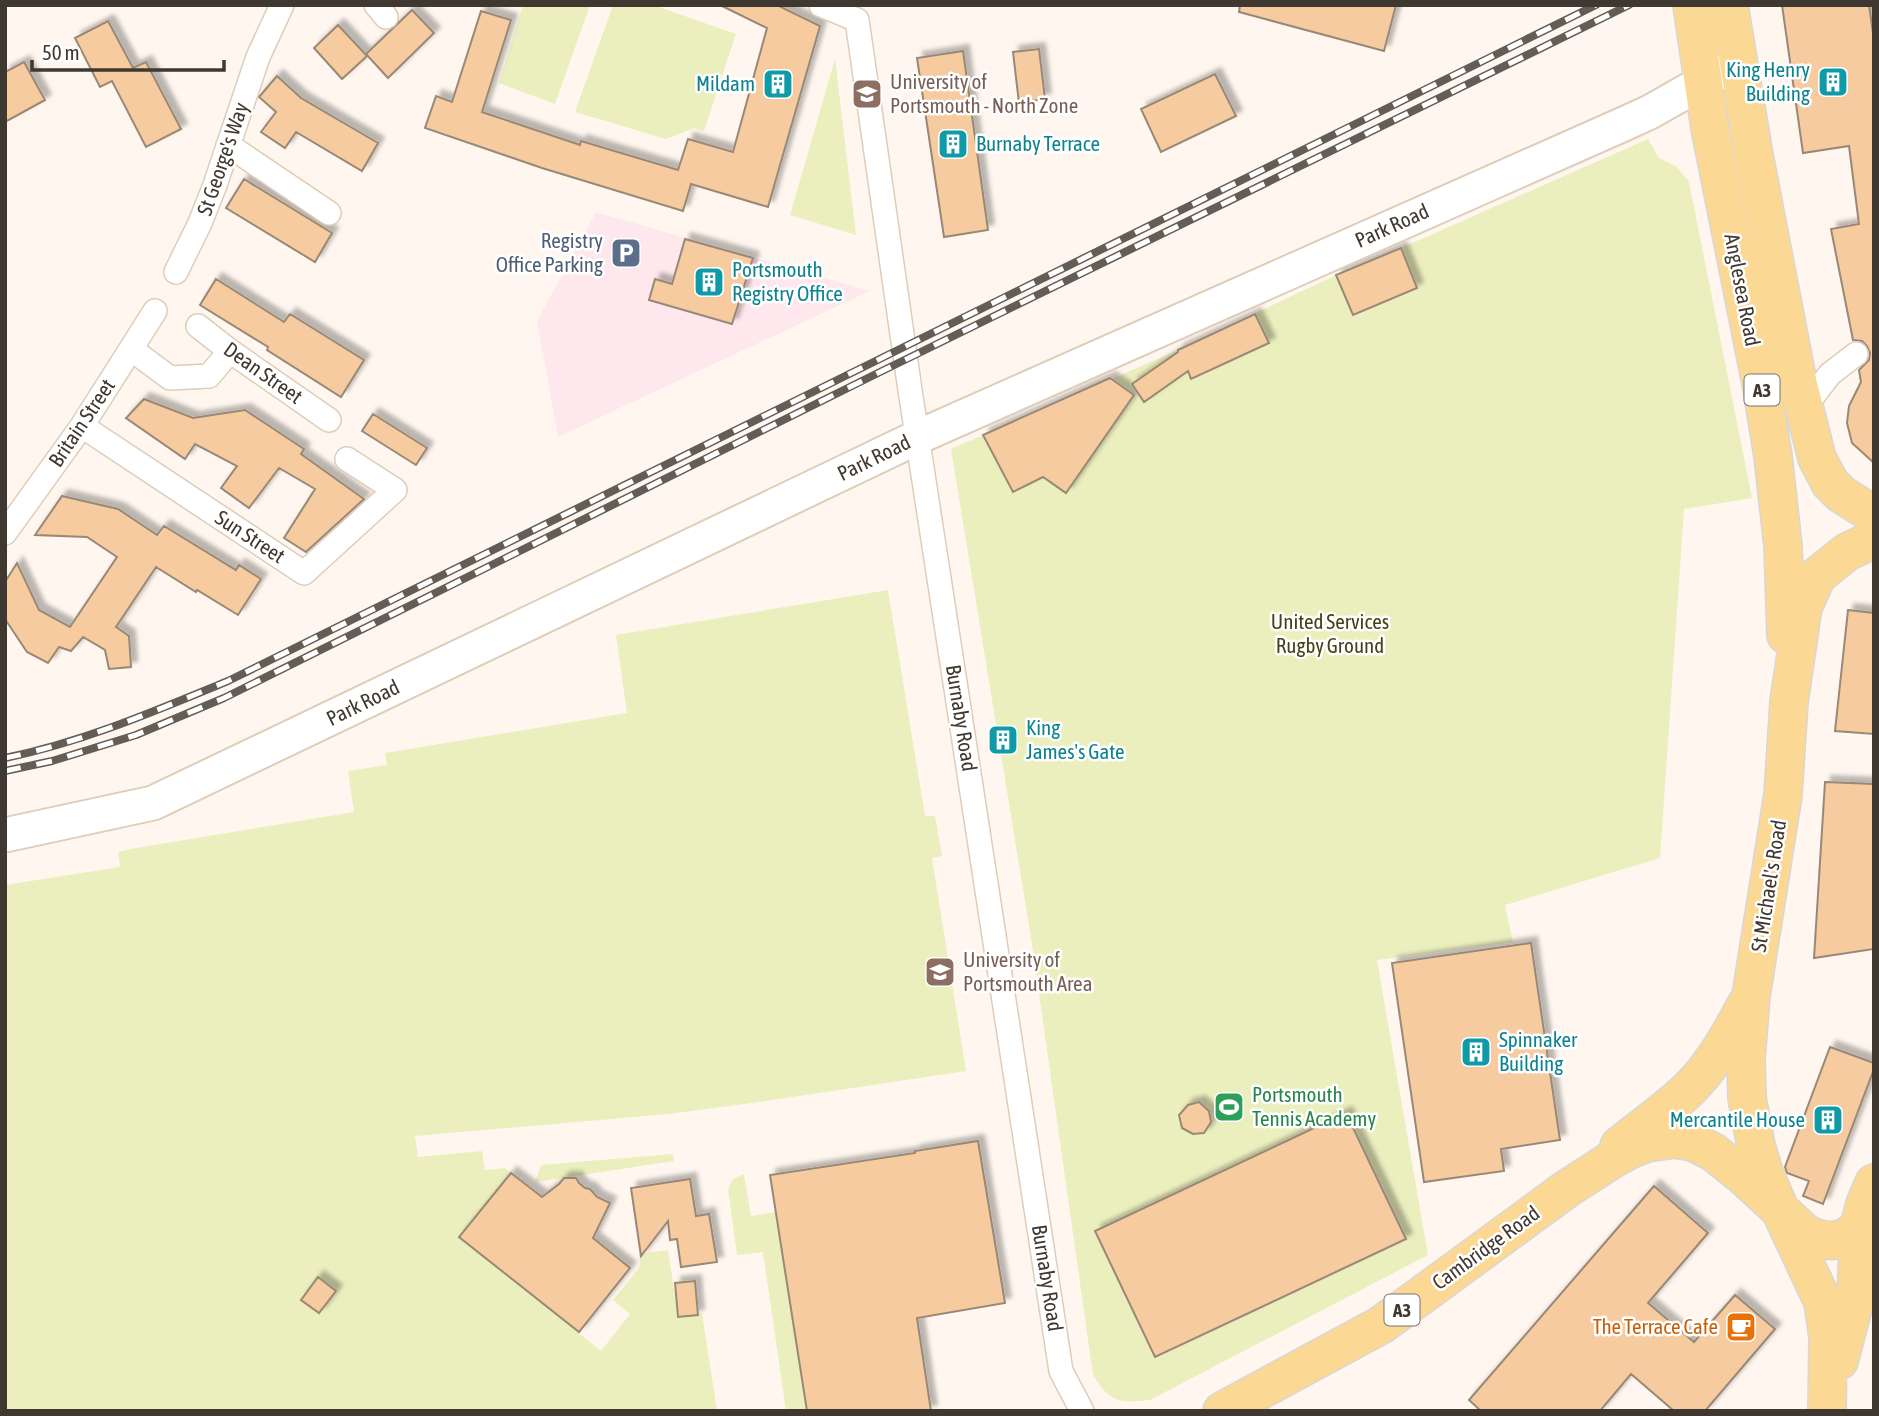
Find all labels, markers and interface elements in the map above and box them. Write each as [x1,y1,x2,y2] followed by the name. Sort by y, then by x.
[32,28,224,72] scale bar
[42,40,80,64] text: 50 m
[1726,57,1810,105] place label: King Henry Building
[1816,65,1850,99] building icon: King Henry Building
[761,67,795,101] building icon: Mildam
[890,69,1078,117] place label: University of Portsmouth - North Zone
[696,71,755,95] place label: Mildam
[850,77,884,111] school or university icon: University of Portsmouth - North Zone
[191,99,253,218] street label: St George's Way
[936,127,970,161] building icon: Burnaby Terrace
[976,131,1100,155] place label: Burnaby Terrace
[1351,198,1432,252] street label: Park Road
[496,228,603,276] place label: Registry Office Parking
[1720,232,1766,348] street label: Anglesea Road
[609,236,643,270] parking icon: Registry Office Parking
[732,257,843,305] place label: Portsmouth Registry Office
[692,265,726,299] building icon: Portsmouth Registry Office
[220,336,307,408] street label: Dean Street
[43,374,119,471] street label: Britain Street
[1744,374,1780,406] road number: A3
[833,429,914,485] street label: Park Road
[211,505,290,567] street label: Sun Street
[1271,609,1389,657] park label: United Services Rugby Ground
[942,663,982,773] street label: Burnaby Road
[322,674,403,730] street label: Park Road
[1026,715,1125,763] place label: King James's Gate
[986,723,1020,757] building icon: King James's Gate
[1746,818,1790,954] street label: St Michael's Road
[963,947,1092,995] place label: University of Portsmouth Area
[923,955,957,989] school or university icon: University of Portsmouth Area
[1499,1027,1578,1075] place label: Spinnaker Building
[1459,1035,1493,1069] building icon: Spinnaker Building
[1252,1082,1376,1130] place label: Portsmouth Tennis Academy
[1212,1090,1246,1124] sports icon: Portsmouth Tennis Academy
[1811,1103,1845,1137] building icon: Mercantile House
[1670,1107,1805,1131] place label: Mercantile House
[1427,1200,1544,1294] street label: Cambridge Road
[1028,1223,1068,1333] street label: Burnaby Road
[1384,1294,1420,1326] road number: A3
[1724,1310,1758,1344] cafe icon: The Terrace Cafe
[1593,1314,1718,1338] place label: The Terrace Cafe

